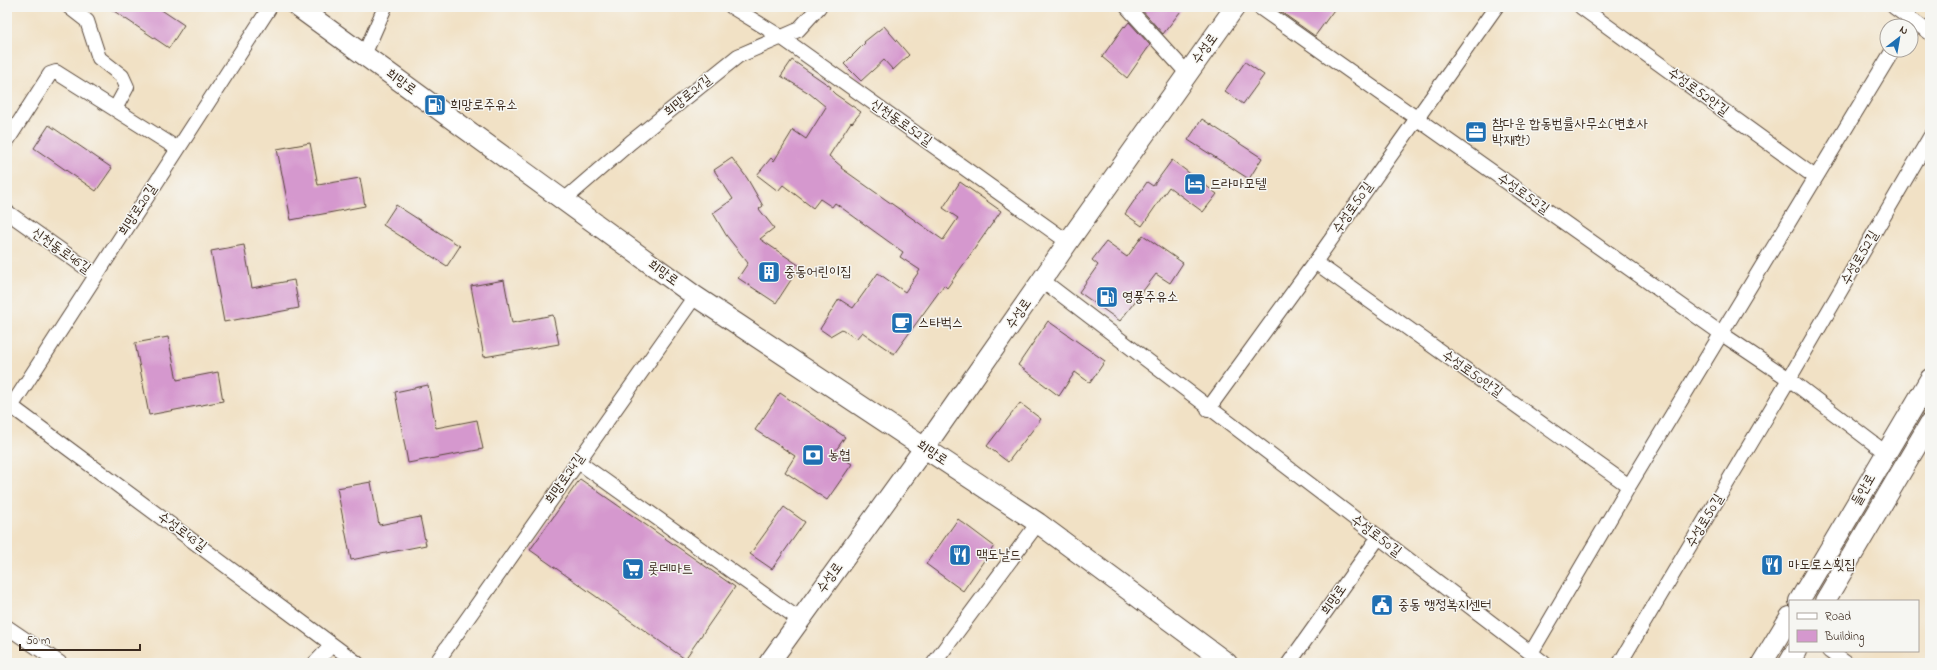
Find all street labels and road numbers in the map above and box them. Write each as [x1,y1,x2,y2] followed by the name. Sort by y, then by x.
[1187,29,1223,69] street label: 수성로
[1663,63,1734,122] street label: 수성로52안길
[381,64,421,100] street label: 희망로
[659,70,717,122] street label: 희망로21길
[866,94,937,152] street label: 신천동로52길
[1492,168,1554,220] street label: 수성로52길
[1327,177,1379,238] street label: 수성로50길
[113,179,163,240] street label: 희망로20길
[27,223,96,280] street label: 신천동로46길
[1836,226,1884,289] street label: 수성로52길
[643,255,683,291] street label: 희망로
[1001,294,1037,334] street label: 수성로
[1437,345,1507,403] street label: 수성로50안길
[912,435,952,471] street label: 희망로
[540,449,591,509] street label: 희망로24길
[1846,470,1882,510] street label: 들안로
[1681,490,1730,552] street label: 수성로50길
[153,507,212,558] street label: 수성로43길
[1346,510,1407,563] street label: 수성로50길
[812,558,848,598] street label: 수성로
[1316,580,1352,620] street label: 희망로

